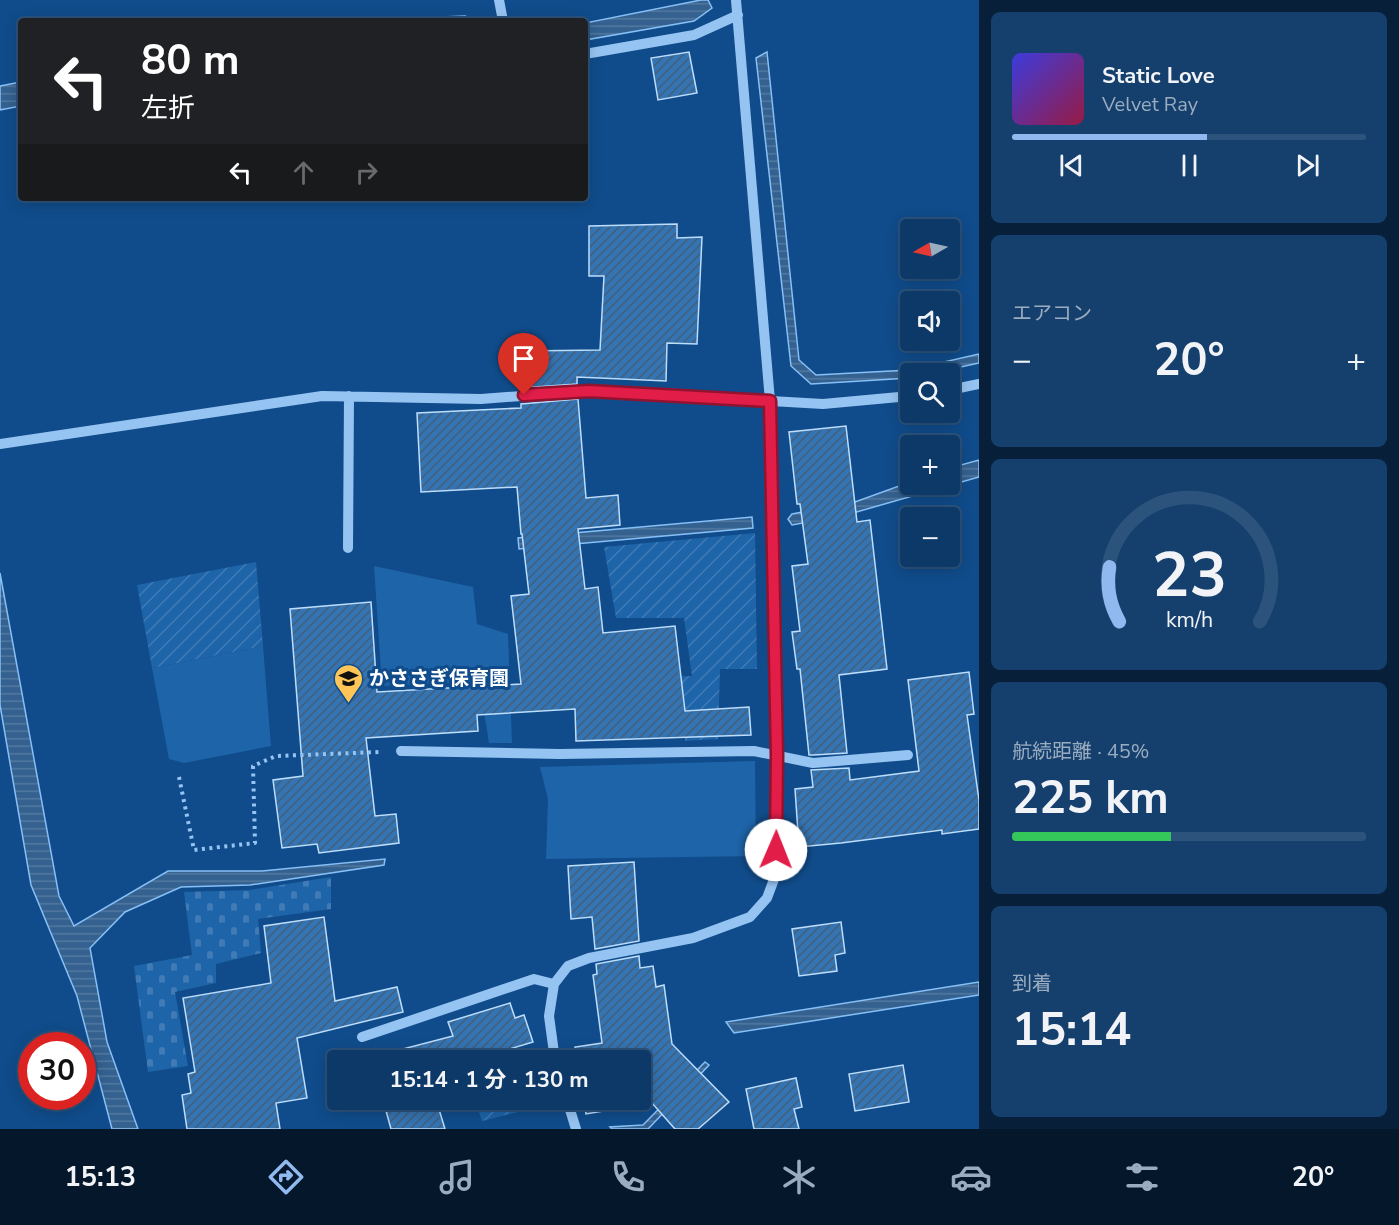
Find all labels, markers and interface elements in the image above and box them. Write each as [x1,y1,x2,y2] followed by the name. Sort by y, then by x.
[141,32,240,89] text: 80 m
[42,42,120,120] icon: left
[1102,61,1215,91] text: Static Love
[141,90,195,127] text: 左折
[1102,91,1198,118] text: Velvet Ray
[1055,149,1088,182] icon: previous
[1173,149,1206,182] icon: pause
[1291,149,1324,182] icon: next
[224,156,257,189] icon: left
[287,156,320,189] icon: ahead
[350,156,383,189] icon: right
[900,219,960,279] north arrow
[900,219,960,567] map controls
[900,291,960,351] button: sound
[1012,300,1092,327] text: エアコン
[1153,330,1225,391] text: 20°
[498,333,549,395] pin
[1012,338,1032,383] text: −
[1346,338,1366,383] text: +
[507,342,540,375] icon: arrive
[900,363,960,423] button: search
[900,435,960,495] button: +
[900,507,960,567] button: −
[1152,533,1226,618] text: 23
[1165,605,1213,635] text: km/h
[332,662,364,704] school or university icon: かささぎ保育園
[369,665,509,692] place label: かささぎ保育園
[1012,738,1149,765] text: 航続距離 · 45%
[1012,768,1169,829] text: 225 km
[744,818,808,882] position arrow
[1012,970,1052,997] text: 到着
[1012,1000,1131,1061] text: 15:14
[18,1032,96,1110] speed limit sign: 30
[390,1065,588,1095] text: 15:14 · 1 分 · 130 m
[265,1156,307,1198] icon: directions
[436,1156,478,1198] icon: music
[607,1156,649,1198] icon: phone
[778,1156,820,1198] icon: climate
[950,1156,992,1198] icon: car
[1121,1156,1163,1198] icon: filters
[65,1159,136,1196] text: 15:13
[1292,1159,1334,1196] text: 20°

